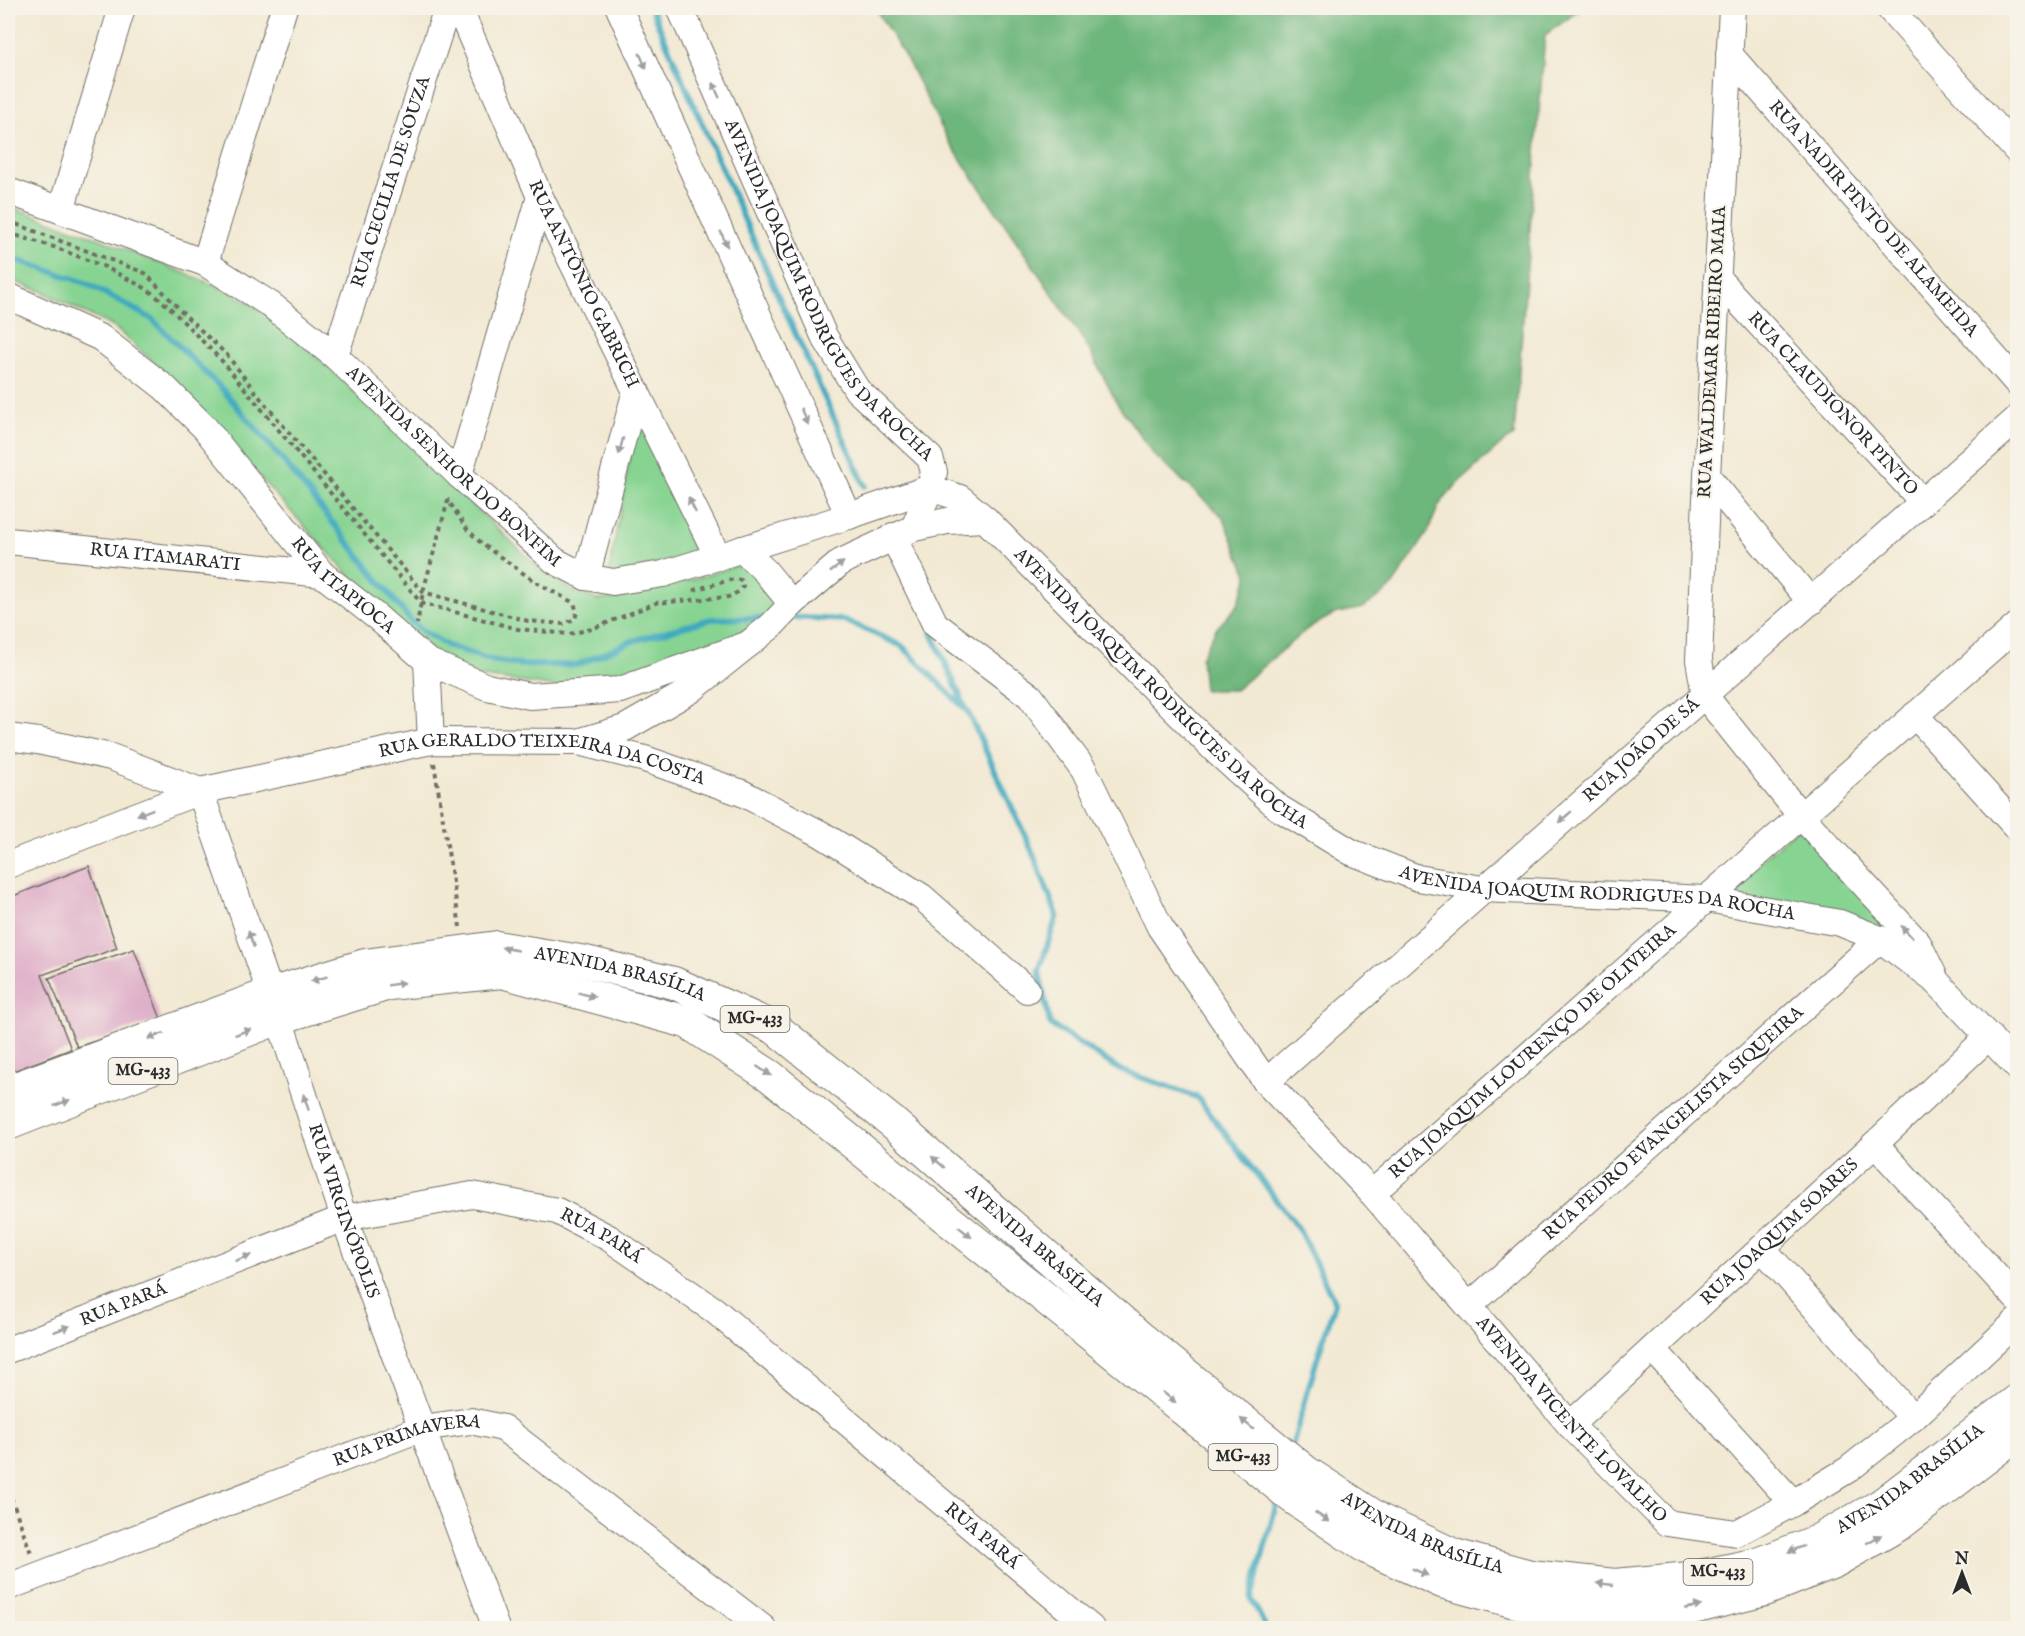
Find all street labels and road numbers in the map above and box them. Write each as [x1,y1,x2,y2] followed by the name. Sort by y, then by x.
[346,72,436,290] street label: RUA CECILIA DE SOUZA
[1763,96,1984,343] street label: RUA NADIR PINTO DE ALAMEIDA
[718,115,938,467] street label: AVENIDA JOAQUIM RODRIGUES DA ROCHA
[523,177,644,392] street label: RUA ANTÔNIO GABRICH
[1694,204,1732,499] street label: RUA WALDEMAR RIBEIRO MAIA
[1742,307,1923,501] street label: RUA CLAUDIONOR PINTO
[340,360,566,572] street label: AVENIDA SENHOR DO BONFIM
[286,533,400,640] street label: RUA ITAPIOCA
[89,538,242,577] street label: RUA ITAMARATI
[1008,542,1313,835] street label: AVENIDA JOAQUIM RODRIGUES DA ROCHA
[1578,691,1705,808] street label: RUA JOÃO DE SÁ
[377,729,709,791] street label: RUA GERALDO TEIXEIRA DA COSTA
[1395,860,1798,926] street label: AVENIDA JOAQUIM RODRIGUES DA ROCHA
[1384,919,1682,1184] street label: RUA JOAQUIM LOURENÇO DE OLIVEIRA
[531,942,710,1007] street label: AVENIDA BRASÍLIA
[1538,1001,1809,1246] street label: RUA PEDRO EVANGELISTA SIQUEIRA
[720,1006,789,1032] road number: MG-433
[108,1058,178,1084] road number: MG-433
[303,1121,384,1302] street label: RUA VIRGINÓPOLIS
[1696,1153,1863,1310] street label: RUA JOAQUIM SOARES
[960,1179,1109,1313] street label: AVENIDA BRASÍLIA
[556,1203,648,1269] street label: RUA PARÁ
[77,1275,171,1332] street label: RUA PARÁ
[1470,1311,1672,1528] street label: AVENIDA VICENTE LOVALHO
[330,1409,484,1473] street label: RUA PRIMAVERA
[1831,1418,1989,1540] street label: AVENIDA BRASÍLIA
[1208,1444,1278,1470] road number: MG-433
[1336,1486,1507,1580] street label: AVENIDA BRASÍLIA
[940,1498,1026,1575] street label: RUA PARÁ
[1684,1559,1752,1585] road number: MG-433

